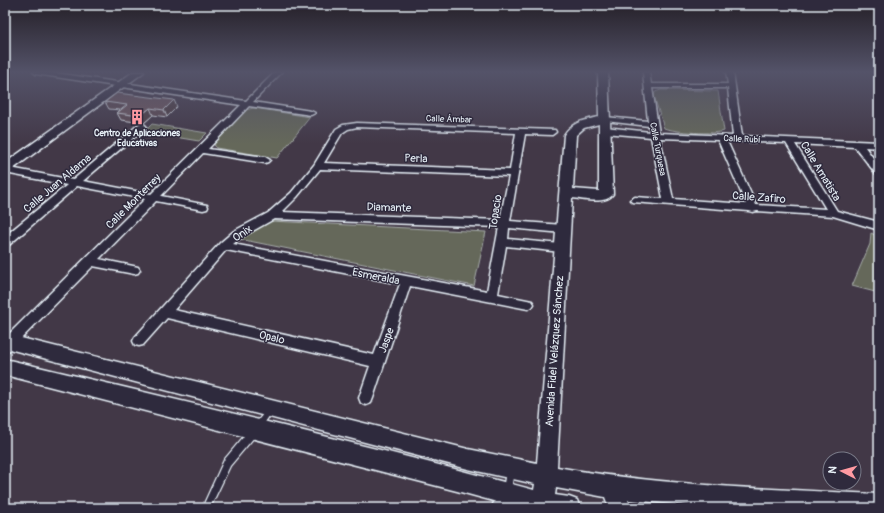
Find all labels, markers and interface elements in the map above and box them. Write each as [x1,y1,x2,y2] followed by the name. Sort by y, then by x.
[128,108,146,126] building icon: Centro de Aplicaciones Educativas
[426,112,473,126] street label: Calle Ámbar
[647,121,668,177] street label: Calle Turquesa
[94,128,181,149] place label: Centro de Aplicaciones Educativas
[723,133,761,146] street label: Calle Rubí
[798,139,843,203] street label: Calle Amatista
[21,151,94,215] street label: Calle Juan Aldama
[404,152,428,165] street label: Perla
[103,171,164,232] street label: Calle Monterrey
[732,189,786,206] street label: Calle Zafiro
[486,193,505,231] street label: Topacio
[367,200,412,215] street label: Diamante
[230,222,254,245] street label: Onix
[351,266,401,287] street label: Esmeralda
[543,275,566,427] street label: Avenida Fidel Velázquez Sánchez
[376,325,397,355] street label: Jaspe
[258,328,286,347] street label: Opalo
[822,451,862,491] north arrow
[826,465,839,474] text: N

